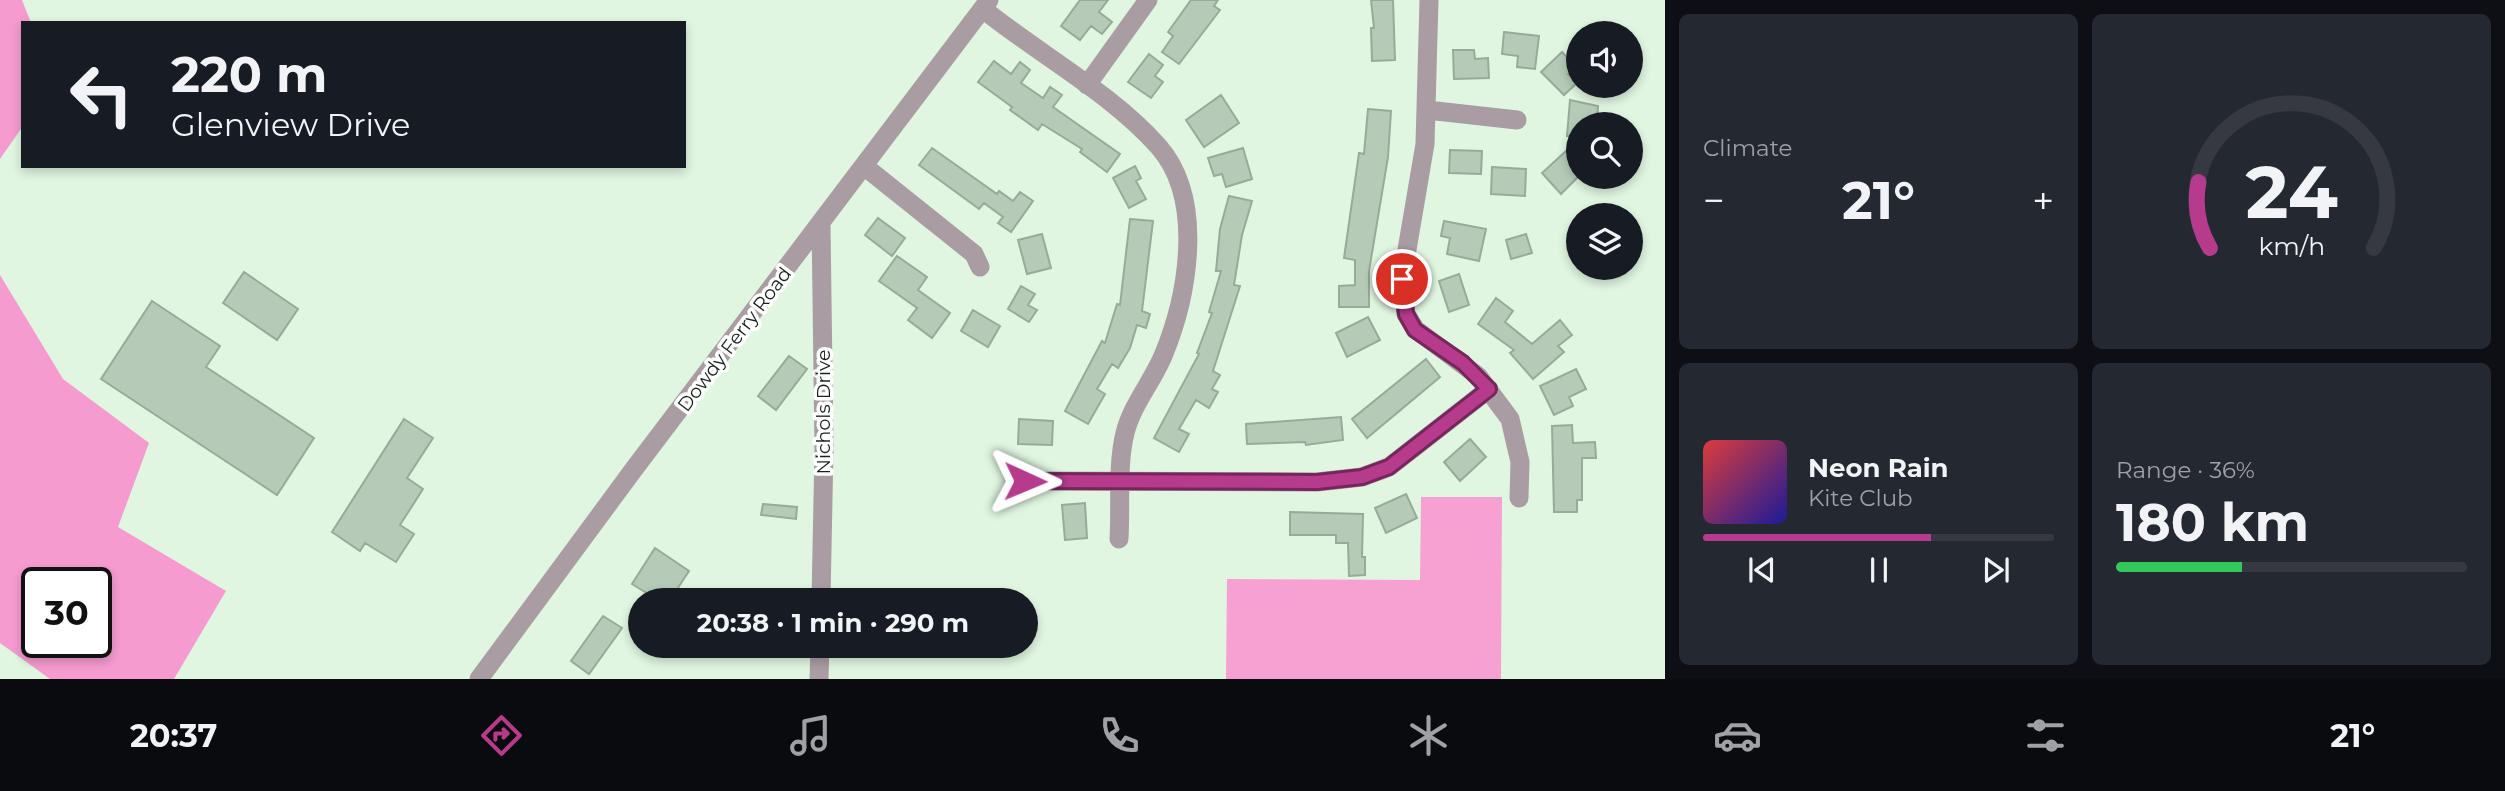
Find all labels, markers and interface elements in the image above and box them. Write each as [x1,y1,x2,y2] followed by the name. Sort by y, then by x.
[1566,21,1643,280] map controls
[1566,21,1643,98] button: sound
[171,45,327,104] text: 220 m
[56,49,147,140] icon: left
[171,105,410,144] text: Glenview Drive
[1566,112,1643,189] button: search
[1703,134,1792,162] text: Climate
[2245,148,2338,236] text: 24
[1842,169,1915,232] text: 21°
[1703,177,1725,224] text: −
[2032,177,2054,224] text: +
[1566,203,1643,280] button: layers
[2258,230,2325,260] text: km/h
[1372,249,1432,309] pin
[1383,260,1421,298] icon: arrive
[673,263,796,416] street label: Dowdy Ferry Road
[812,350,835,475] street label: Nichols Drive
[988,444,1062,518] position arrow
[1808,452,1949,484] text: Neon Rain
[2116,456,2255,484] text: Range · 36%
[1808,484,1913,512] text: Kite Club
[2116,491,2309,554] text: 180 km
[1743,551,1781,589] icon: previous
[1860,551,1898,589] icon: pause
[1977,551,2015,589] icon: next
[21,567,112,658] speed limit sign: 30
[697,607,969,639] text: 20:38 · 1 min · 290 m
[477,711,526,760] icon: directions
[786,711,835,760] icon: music
[1095,711,1144,760] icon: phone
[1404,711,1453,760] icon: climate
[1713,711,1762,760] icon: car
[2021,711,2070,760] icon: filters
[130,716,217,755] text: 20:37
[2330,716,2375,755] text: 21°

